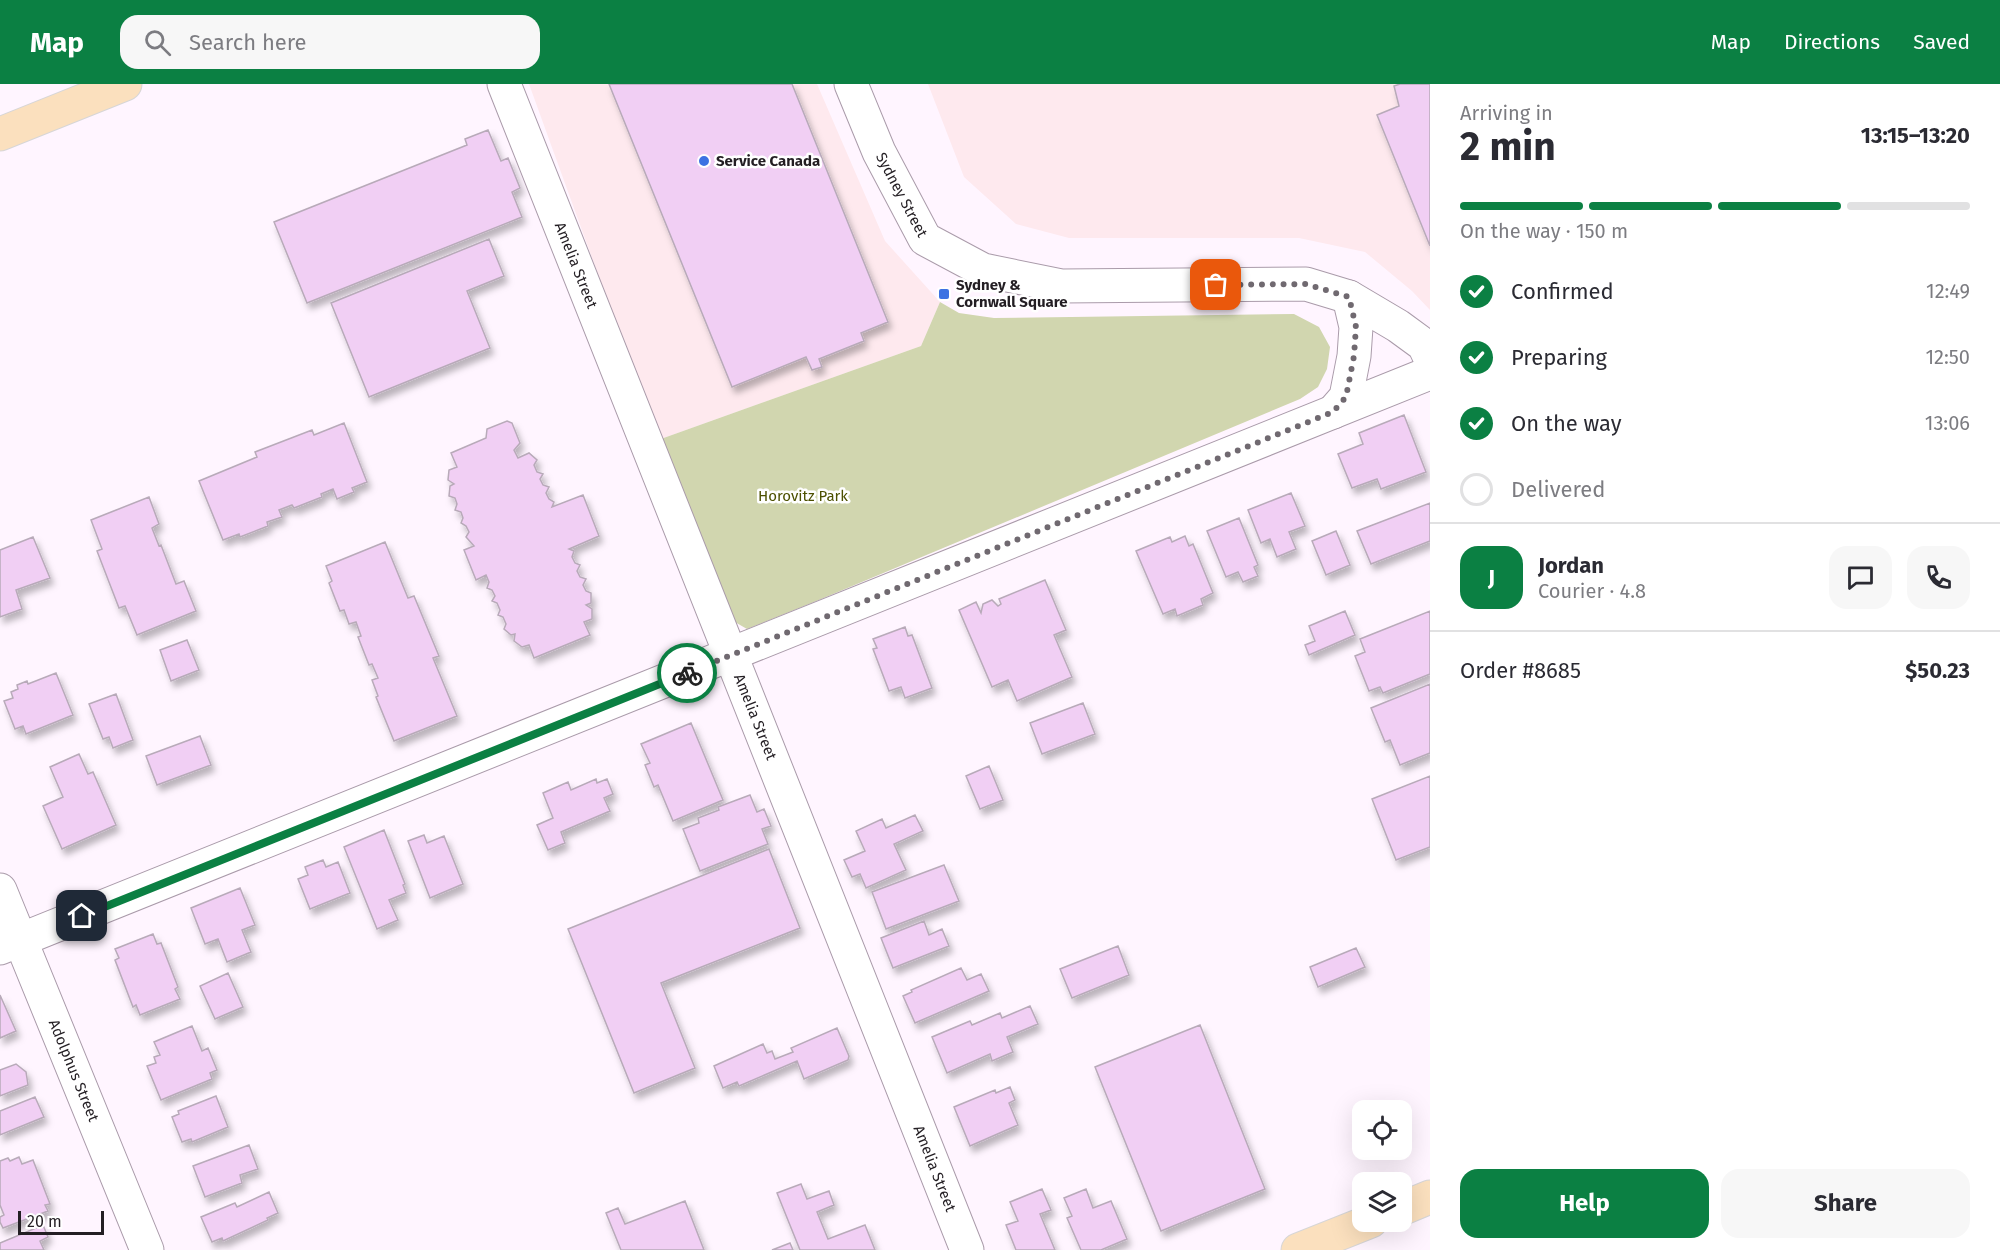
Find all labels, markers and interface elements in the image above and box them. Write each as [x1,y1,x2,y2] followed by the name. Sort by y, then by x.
[120,15,540,69] search box
[30,26,84,59] text: Map
[141,26,174,59] icon: search
[189,29,307,56] text: Search here
[1711,29,1751,55] text: Map
[1784,29,1880,55] text: Directions
[1913,29,1970,55] text: Saved
[1460,101,1553,125] text: Arriving in
[1861,122,1970,149] text: 13:15–13:20
[1460,124,1556,170] text: 2 min
[872,149,932,241] street label: Sydney Street
[716,152,820,170] place label: Service Canada
[697,154,711,168] marker: Service Canada
[1460,219,1628,243] text: On the way · 150 m
[551,220,601,311] street label: Amelia Street
[1190,259,1241,310] pin
[1199,268,1232,301] icon: bag
[1460,275,1493,308] icon: check
[956,276,1068,311] place label: Sydney & Cornwall Square
[1511,278,1614,305] text: Confirmed
[1926,279,1970,303] text: 12:49
[937,287,951,301] marker: Sydney & Cornwall Square
[1460,341,1493,374] icon: check
[1511,344,1607,371] text: Preparing
[1925,345,1970,369] text: 12:50
[1460,407,1493,440] icon: check
[1511,410,1622,437] text: On the way
[1925,411,1970,435] text: 13:06
[1511,476,1606,503] text: Delivered
[758,487,848,505] park label: Horovitz Park
[1829,546,1892,609] button: chat
[1907,546,1970,609] button: phone
[1538,552,1604,579] text: Jordan
[1488,564,1495,591] text: J
[1538,579,1646,603] text: Courier · 4.8
[657,643,717,703] courier
[671,657,704,690] icon: bike
[1460,657,1581,684] text: Order #8685
[1905,657,1970,684] text: $50.23
[730,671,781,763] street label: Amelia Street
[56,890,107,941] pin
[65,899,98,932] icon: home
[45,1017,103,1125] street label: Adolphus Street
[1352,1100,1412,1232] map controls
[1352,1100,1412,1160] button: locate
[909,1123,960,1215] street label: Amelia Street
[1460,1169,1709,1238] button: Help
[1721,1169,1970,1238] button: Share
[1352,1172,1412,1232] button: layers
[18,1208,104,1236] scale bar
[27,1212,62,1231] text: 20 m

